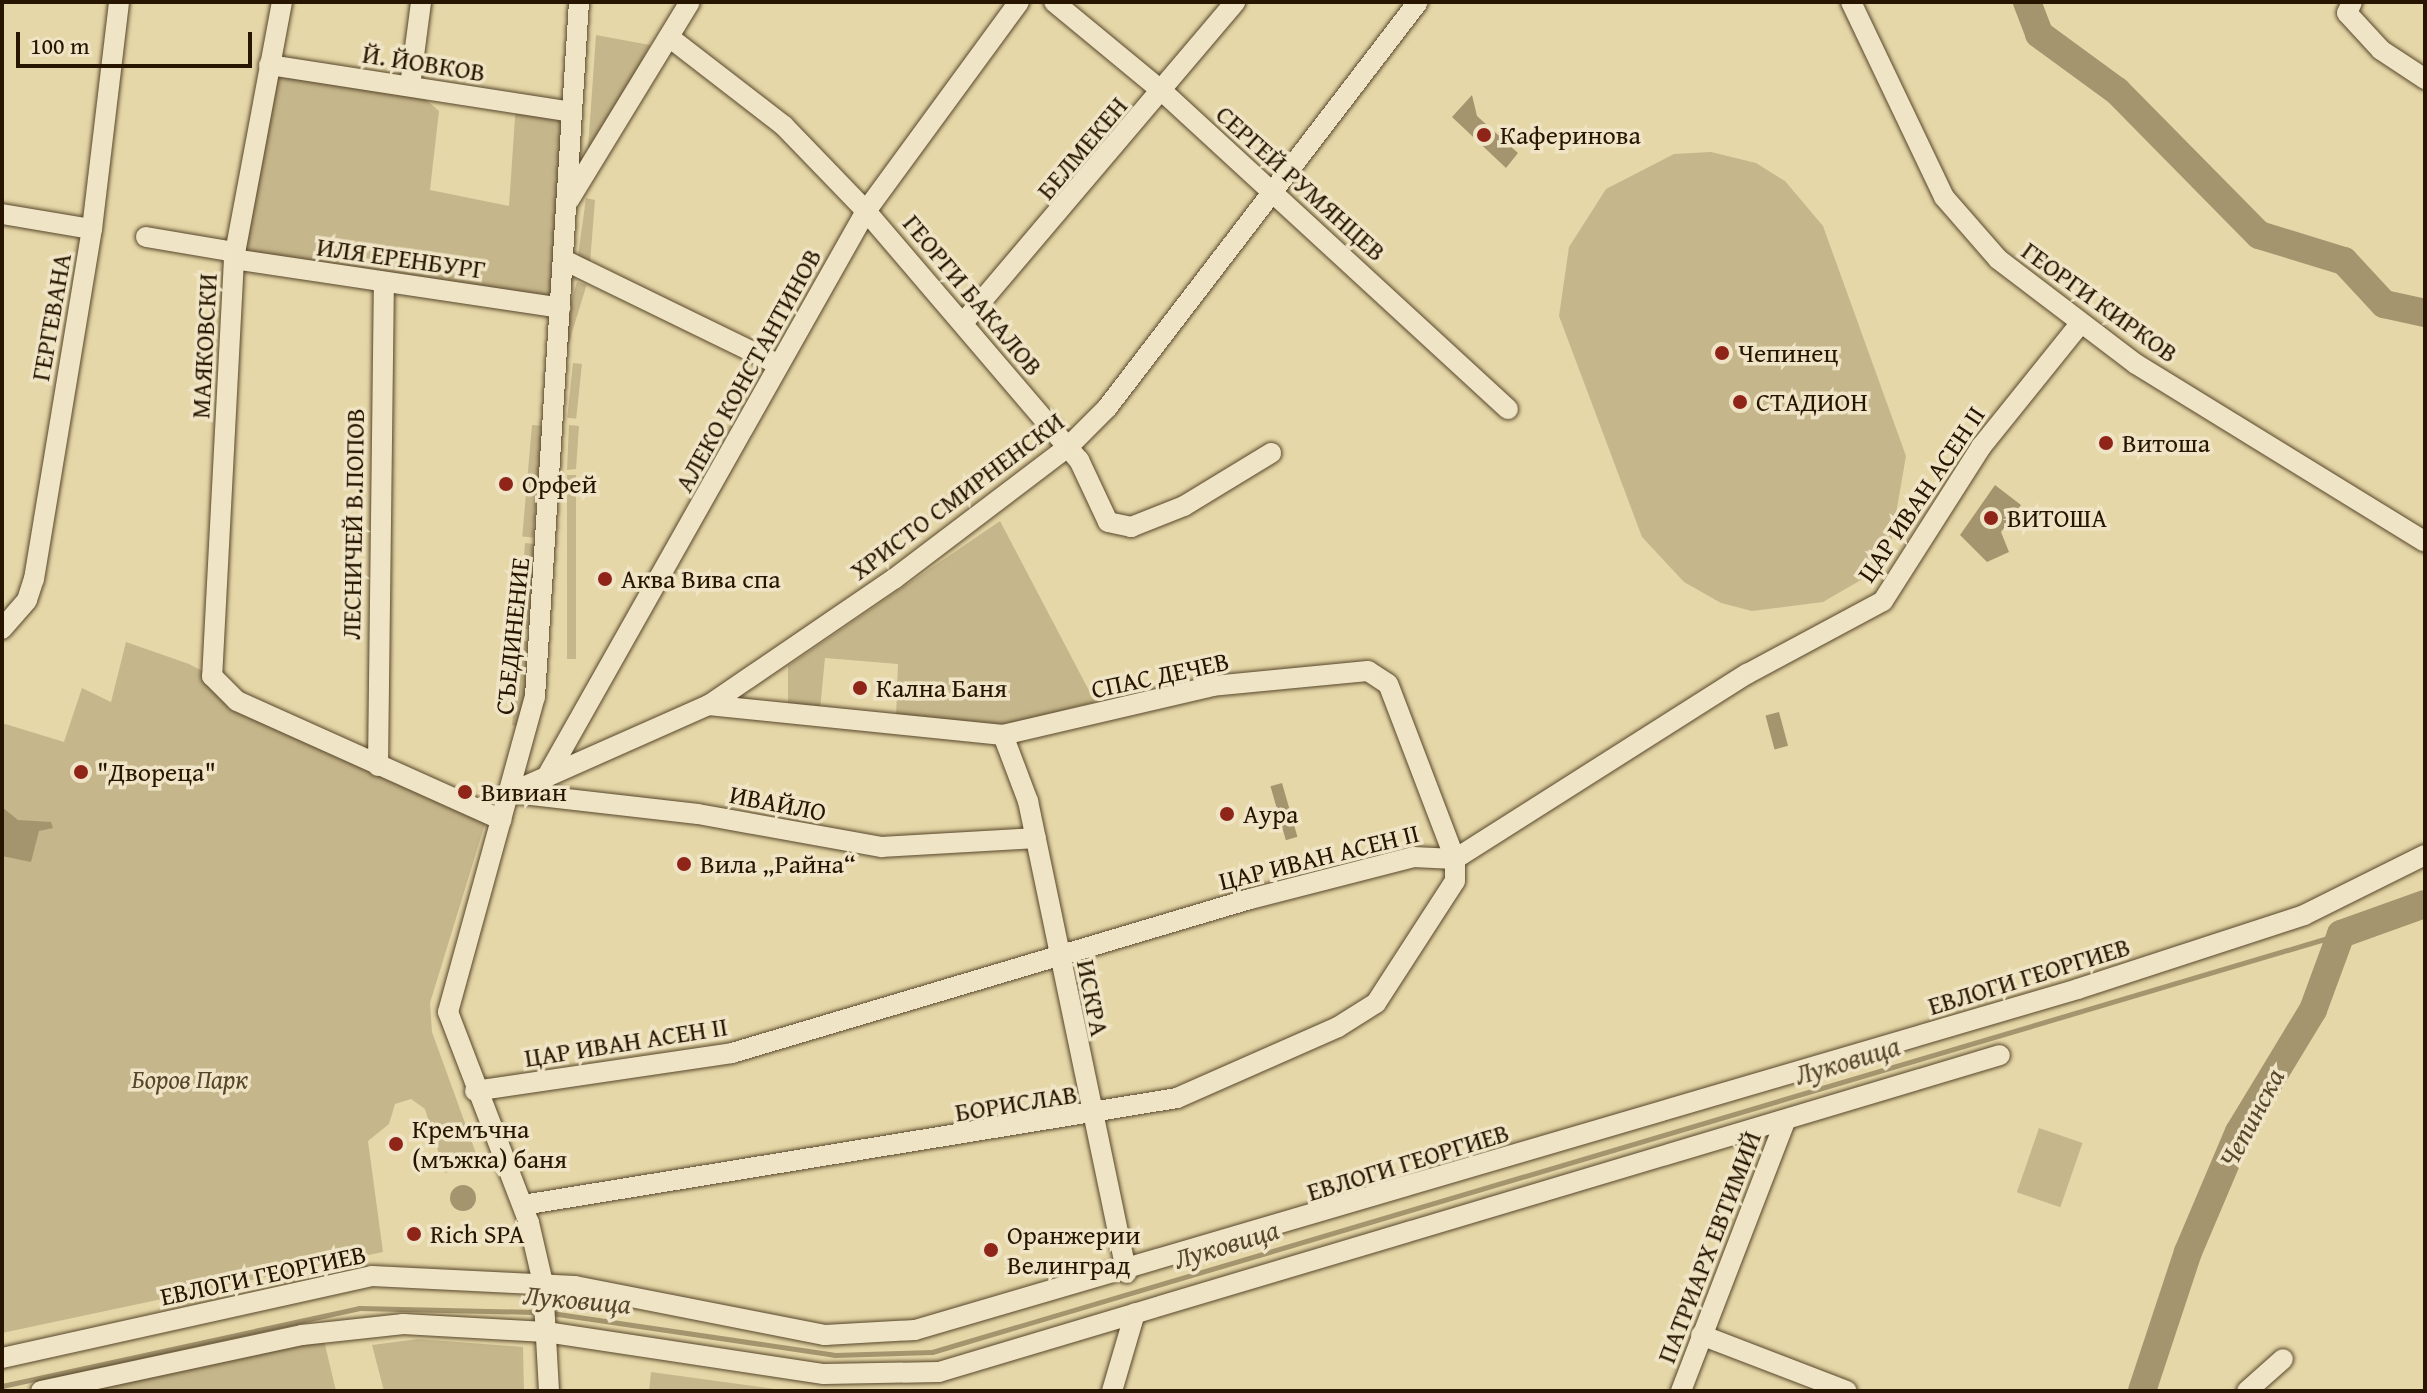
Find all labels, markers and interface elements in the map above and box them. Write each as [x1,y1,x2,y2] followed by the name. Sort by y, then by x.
[20,16,256,66] scale bar
[30,28,90,63] text: 100 m
[360,38,488,88] street label: Й. ЙОВКОВ
[1030,90,1134,206] street label: БЕЛМЕКЕН
[1210,99,1392,267] street label: СЕРГЕЙ РУМЯНЦЕВ
[1500,119,1641,151] place label: Каферинова
[1475,126,1493,144] marker: Каферинова
[897,208,1049,382] street label: ГЕОРГИ БАКАЛОВ
[315,231,487,285] street label: ИЛЯ ЕРЕНБУРГ
[2016,235,2184,369] street label: ГЕОРГИ КИРКОВ
[668,243,828,497] street label: АЛЕКО КОНСТАНТИНОВ
[24,251,78,383] street label: ГЕРГЕВАНА
[185,273,223,419] street label: МАЯКОВСКИ
[1738,337,1838,369] place label: Чепинец
[1713,344,1731,362] marker: Чепинец
[1756,386,1868,418] place label: СТАДИОН
[1731,393,1749,411] marker: СТАДИОН
[1851,400,1991,588] street label: ЦАР ИВАН АСЕН II
[844,406,1070,586] street label: ХРИСТО СМИРНЕНСКИ
[335,408,371,640] street label: ЛЕСНИЧЕЙ В.ПОПОВ
[2122,427,2210,459] place label: Витоша
[2097,434,2115,452] marker: Витоша
[522,468,597,500] place label: Орфей
[497,475,515,493] marker: Орфей
[2007,502,2107,534] place label: ВИТОША
[1982,509,2000,527] marker: ВИТОША
[488,556,536,716] street label: СЪЕДИНЕНИЕ
[621,563,781,595] place label: Аква Вива спа
[596,570,614,588] marker: Аква Вива спа
[1088,645,1232,705] street label: СПАС ДЕЧЕВ
[876,672,1007,704] place label: Кална Баня
[851,679,869,697] marker: Кална Баня
[97,756,216,788] place label: "Двореца"
[72,763,90,781] marker: "Двореца"
[481,776,567,808] place label: Вивиан
[727,778,829,828] street label: ИВАЙЛО
[456,783,474,801] marker: Вивиан
[1243,798,1298,830] place label: Аура
[1218,805,1236,823] marker: Аура
[1216,817,1422,897] street label: ЦАР ИВАН АСЕН II
[700,848,856,880] place label: Вила „Райна“
[675,855,693,873] marker: Вила „Райна“
[1924,930,2134,1022] street label: ЕВЛОГИ ГЕОРГИЕВ
[1070,957,1116,1039] street label: ИСКРА
[522,1011,730,1073] street label: ЦАР ИВАН АСЕН II
[1790,1028,1904,1092] water label: Луковица
[132,1063,248,1095] park label: Боров Парк
[2211,1063,2291,1173] water label: Чепинска
[953,1078,1079,1128] street label: БОРИСЛАВ
[412,1113,567,1174] place label: Кремъчна (мъжка) баня
[1303,1116,1513,1208] street label: ЕВЛОГИ ГЕОРГИЕВ
[1650,1127,1768,1367] street label: ПАТРИАРХ ЕВТИМИЙ
[387,1135,405,1153] marker: Кремъчна (мъжка) баня
[1169,1212,1283,1276] water label: Луковица
[430,1218,525,1250] place label: Rich SPA
[1007,1219,1140,1280] place label: Оранжерии Велинград
[405,1225,423,1243] marker: Rich SPA
[157,1238,369,1312] street label: ЕВЛОГИ ГЕОРГИЕВ
[982,1241,1000,1259] marker: Оранжерии Велинград
[522,1278,632,1320] water label: Луковица

